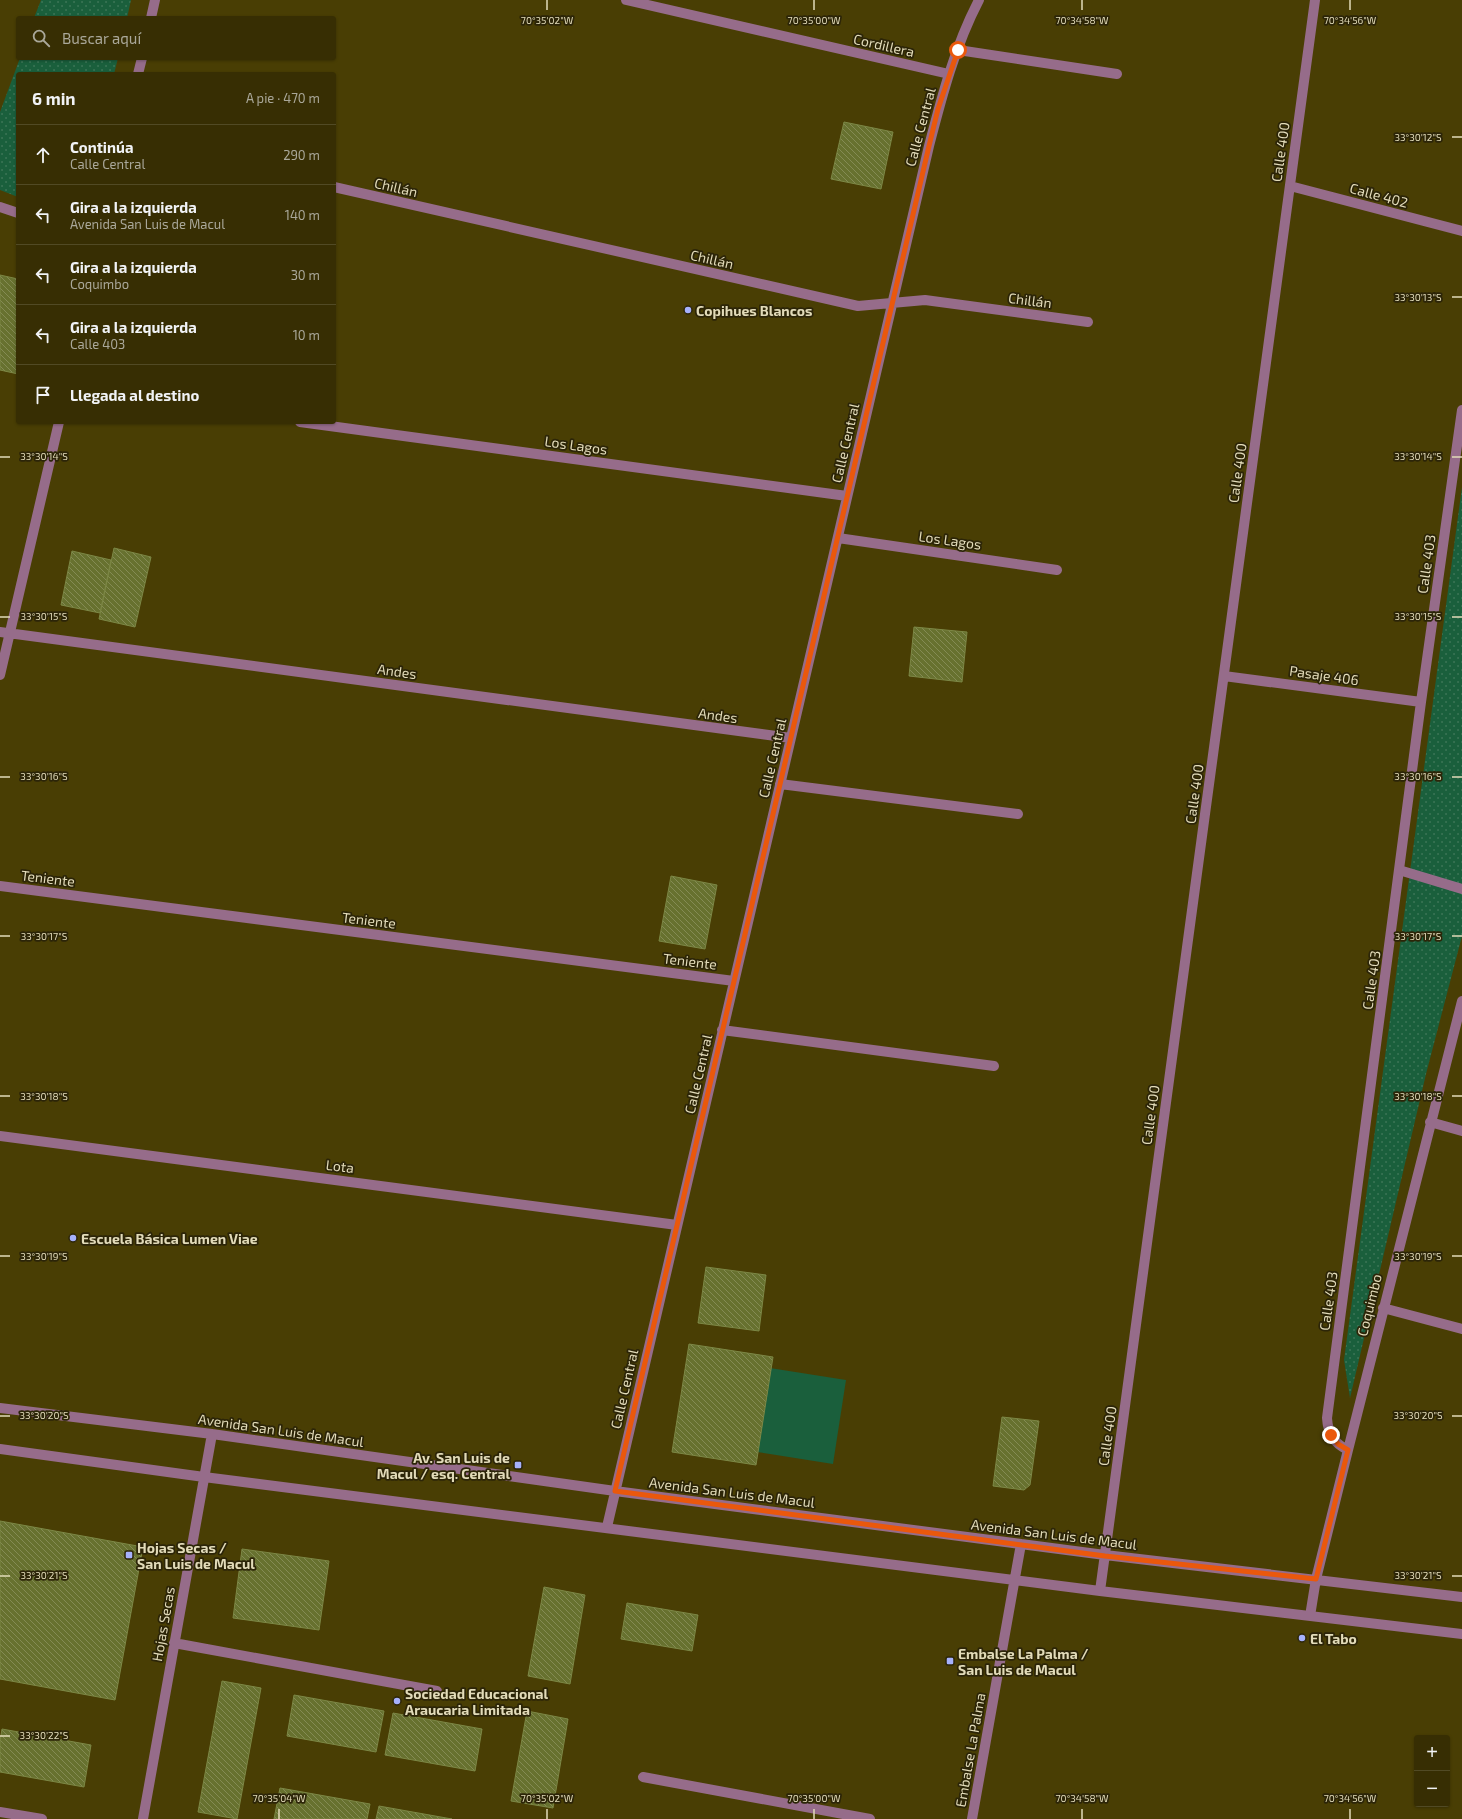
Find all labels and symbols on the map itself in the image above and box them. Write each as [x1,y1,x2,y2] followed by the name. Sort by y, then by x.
[521,14,574,26] text: 70°35'02"W
[788,14,841,26] text: 70°35'00"W
[1056,14,1109,26] text: 70°34'58"W
[1324,14,1377,26] text: 70°34'56"W
[852,30,916,60] street label: Cordillera
[949,41,967,59] route start
[901,85,939,168] street label: Calle Central
[1267,121,1293,183] street label: Calle 400
[1394,131,1442,143] text: 33°30'12"S
[373,174,419,200] street label: Chillán
[1348,179,1410,211] street label: Calle 402
[689,246,735,272] street label: Chillán
[1007,289,1053,311] street label: Chillán
[1394,291,1442,303] text: 33°30'13"S
[696,302,813,319] place label: Copihues Blancos
[683,305,693,315] marker: Copihues Blancos
[828,401,863,484] street label: Calle Central
[544,432,608,458] street label: Los Lagos
[1224,442,1250,504] street label: Calle 400
[20,450,68,462] text: 33°30'14"S
[1394,450,1442,462] text: 33°30'14"S
[918,527,982,553] street label: Los Lagos
[1413,533,1439,595] street label: Calle 403
[21,610,68,622] text: 33°30'15"S
[1395,610,1442,622] text: 33°30'15"S
[376,660,418,682] street label: Andes
[1288,662,1360,688] street label: Pasaje 406
[697,704,739,726] street label: Andes
[755,716,790,799] street label: Calle Central
[1181,763,1207,825] street label: Calle 400
[20,770,68,782] text: 33°30'16"S
[1394,770,1442,782] text: 33°30'16"S
[20,866,76,890] street label: Teniente
[341,908,397,932] street label: Teniente
[21,930,68,942] text: 33°30'17"S
[1395,930,1442,942] text: 33°30'17"S
[662,949,718,973] street label: Teniente
[1358,949,1384,1011] street label: Calle 403
[681,1032,716,1115] street label: Calle Central
[1137,1084,1163,1146] street label: Calle 400
[20,1090,68,1102] text: 33°30'18"S
[1394,1090,1442,1102] text: 33°30'18"S
[325,1156,355,1176] street label: Lota
[81,1230,258,1247] place label: Escuela Básica Lumen Viae
[68,1233,78,1243] marker: Escuela Básica Lumen Viae
[20,1250,68,1262] text: 33°30'19"S
[1394,1250,1442,1262] text: 33°30'19"S
[1315,1270,1341,1332] street label: Calle 403
[1353,1272,1385,1338] street label: Coquimbo
[607,1347,642,1430] street label: Calle Central
[1094,1405,1120,1467] street label: Calle 400
[19,1409,69,1421] text: 33°30'20"S
[1393,1409,1443,1421] text: 33°30'20"S
[197,1410,366,1450] street label: Avenida San Luis de Macul
[1322,1426,1340,1444] route end
[377,1449,510,1482] place label: Av. San Luis de Macul / esq. Central
[513,1460,523,1470] marker: Av. San Luis de Macul / esq. Central
[648,1473,817,1511] street label: Avenida San Luis de Macul
[970,1515,1139,1553] street label: Avenida San Luis de Macul
[137,1539,255,1572] place label: Hojas Secas / San Luis de Macul
[124,1550,134,1560] marker: Hojas Secas / San Luis de Macul
[20,1569,68,1581] text: 33°30'21"S
[1394,1569,1442,1581] text: 33°30'21"S
[148,1585,178,1663] street label: Hojas Secas
[1310,1630,1357,1647] place label: El Tabo
[1297,1633,1307,1643] marker: El Tabo
[958,1645,1089,1678] place label: Embalse La Palma / San Luis de Macul
[945,1656,955,1666] marker: Embalse La Palma / San Luis de Macul
[405,1685,549,1718] place label: Sociedad Educacional Araucaria Limitada
[952,1692,988,1808] street label: Embalse La Palma
[392,1696,402,1706] marker: Sociedad Educacional Araucaria Limitada
[20,1729,69,1741] text: 33°30'22"S
[253,1792,306,1804] text: 70°35'04"W
[521,1792,574,1804] text: 70°35'02"W
[788,1792,841,1804] text: 70°35'00"W
[1056,1792,1109,1804] text: 70°34'58"W
[1324,1792,1377,1804] text: 70°34'56"W

